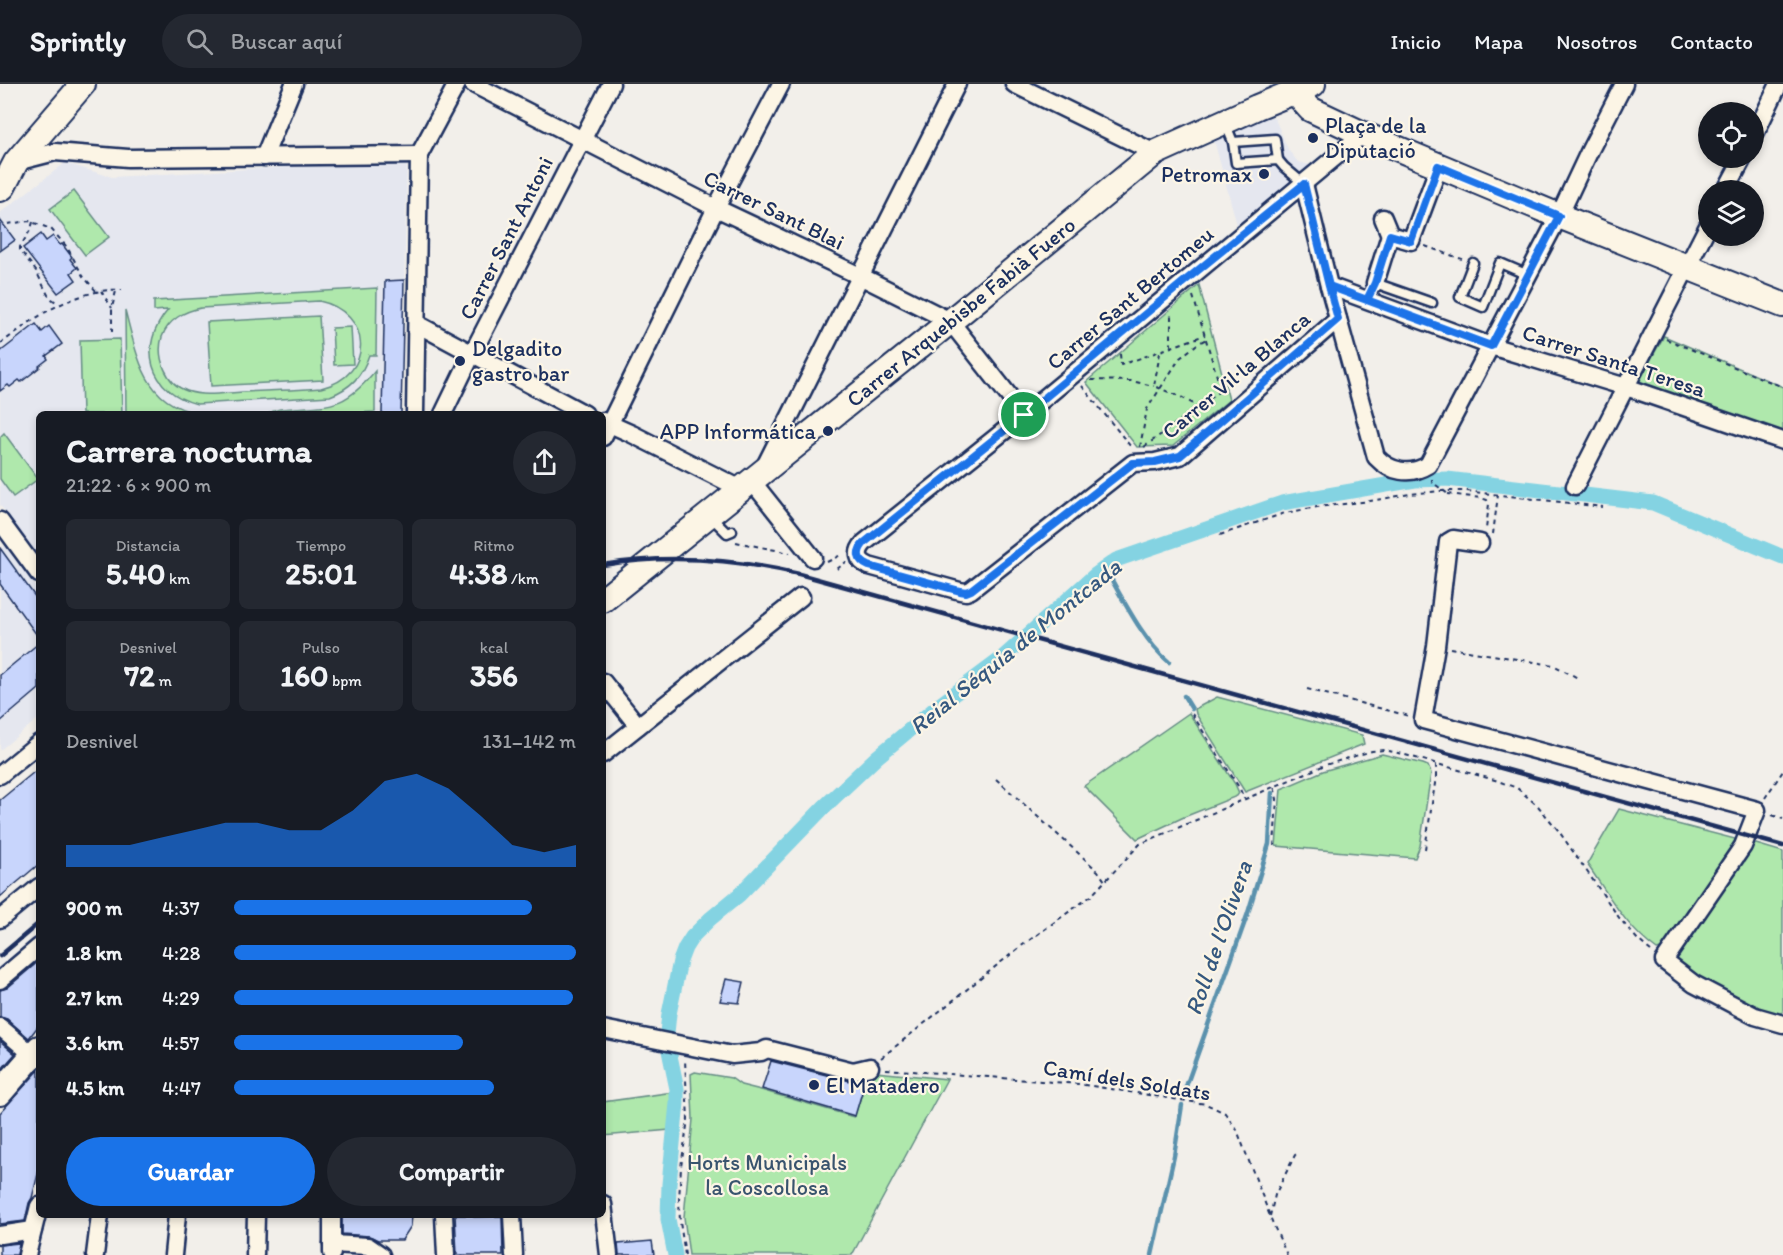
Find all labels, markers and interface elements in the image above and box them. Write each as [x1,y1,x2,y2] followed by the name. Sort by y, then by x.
[162,14,582,68] search box
[30,24,126,58] text: Sprintly
[183,25,216,58] icon: search
[231,28,342,55] text: Buscar aquí
[1391,29,1441,54] text: Inicio
[1474,29,1523,54] text: Mapa
[1556,29,1637,54] text: Nosotros
[1670,29,1753,54] text: Contacto
[1698,102,1764,246] map controls
[1698,102,1764,168] button: locate
[1325,112,1427,164] place label: Plaça de la Diputació
[1306,131,1320,145] marker: Plaça de la Diputació
[453,152,559,324] street label: Carrer Sant Antoni
[1161,161,1252,188] place label: Petromax
[699,164,849,256] street label: Carrer Sant Blai
[1257,167,1271,181] marker: Petromax
[1698,180,1764,246] button: layers
[841,211,1081,413] street label: Carrer Arquebisbe Fabià Fuero
[1041,220,1219,376] street label: Carrer Sant Bertomeu
[1156,305,1316,445] street label: Carrer Vil·la Blanca
[1519,319,1710,404] street label: Carrer Santa Teresa
[472,335,570,387] place label: Delgadito gastro bar
[453,354,467,368] marker: Delgadito gastro bar
[998,389,1049,440] pin
[1007,398,1040,431] icon: arrive
[660,418,817,445] place label: APP Informática
[821,424,835,438] marker: APP Informática
[66,431,312,470] text: Carrera nocturna
[513,431,576,494] button: share
[66,473,211,497] text: 21:22 · 6 × 900 m
[116,536,180,555] text: Distancia
[296,536,346,555] text: Tiempo
[474,536,514,555] text: Ritmo
[903,551,1127,740] water label: Reial Séquia de Montcada
[106,555,165,592] text: 5.40
[285,555,357,592] text: 25:01
[449,555,507,592] text: 4:38
[165,569,190,588] text: km
[507,569,539,588] text: /km
[119,638,177,657] text: Desnivel
[302,638,340,657] text: Pulso
[480,638,508,657] text: kcal
[124,657,155,694] text: 72
[280,657,329,694] text: 160
[470,657,518,694] text: 356
[155,671,172,690] text: m
[329,671,362,690] text: bpm
[66,729,138,753] text: Desnivel
[482,729,576,753] text: 131–142 m
[1178,856,1258,1019] water label: Roll de l'Olivera
[66,896,122,920] text: 900 m
[162,896,200,920] text: 4:37
[66,941,122,965] text: 1.8 km
[162,941,200,965] text: 4:28
[66,986,122,1010] text: 2.7 km
[162,986,200,1010] text: 4:29
[66,1031,123,1055] text: 3.6 km
[162,1031,199,1055] text: 4:57
[1041,1053,1213,1107] street label: Camí dels Soldats
[826,1072,940,1099] place label: El Matadero
[66,1076,124,1100] text: 4.5 km
[162,1076,201,1100] text: 4:47
[807,1078,821,1092] marker: El Matadero
[66,1137,315,1206] button: Guardar
[327,1137,576,1206] button: Compartir
[687,1149,847,1201] park label: Horts Municipals la Coscollosa

